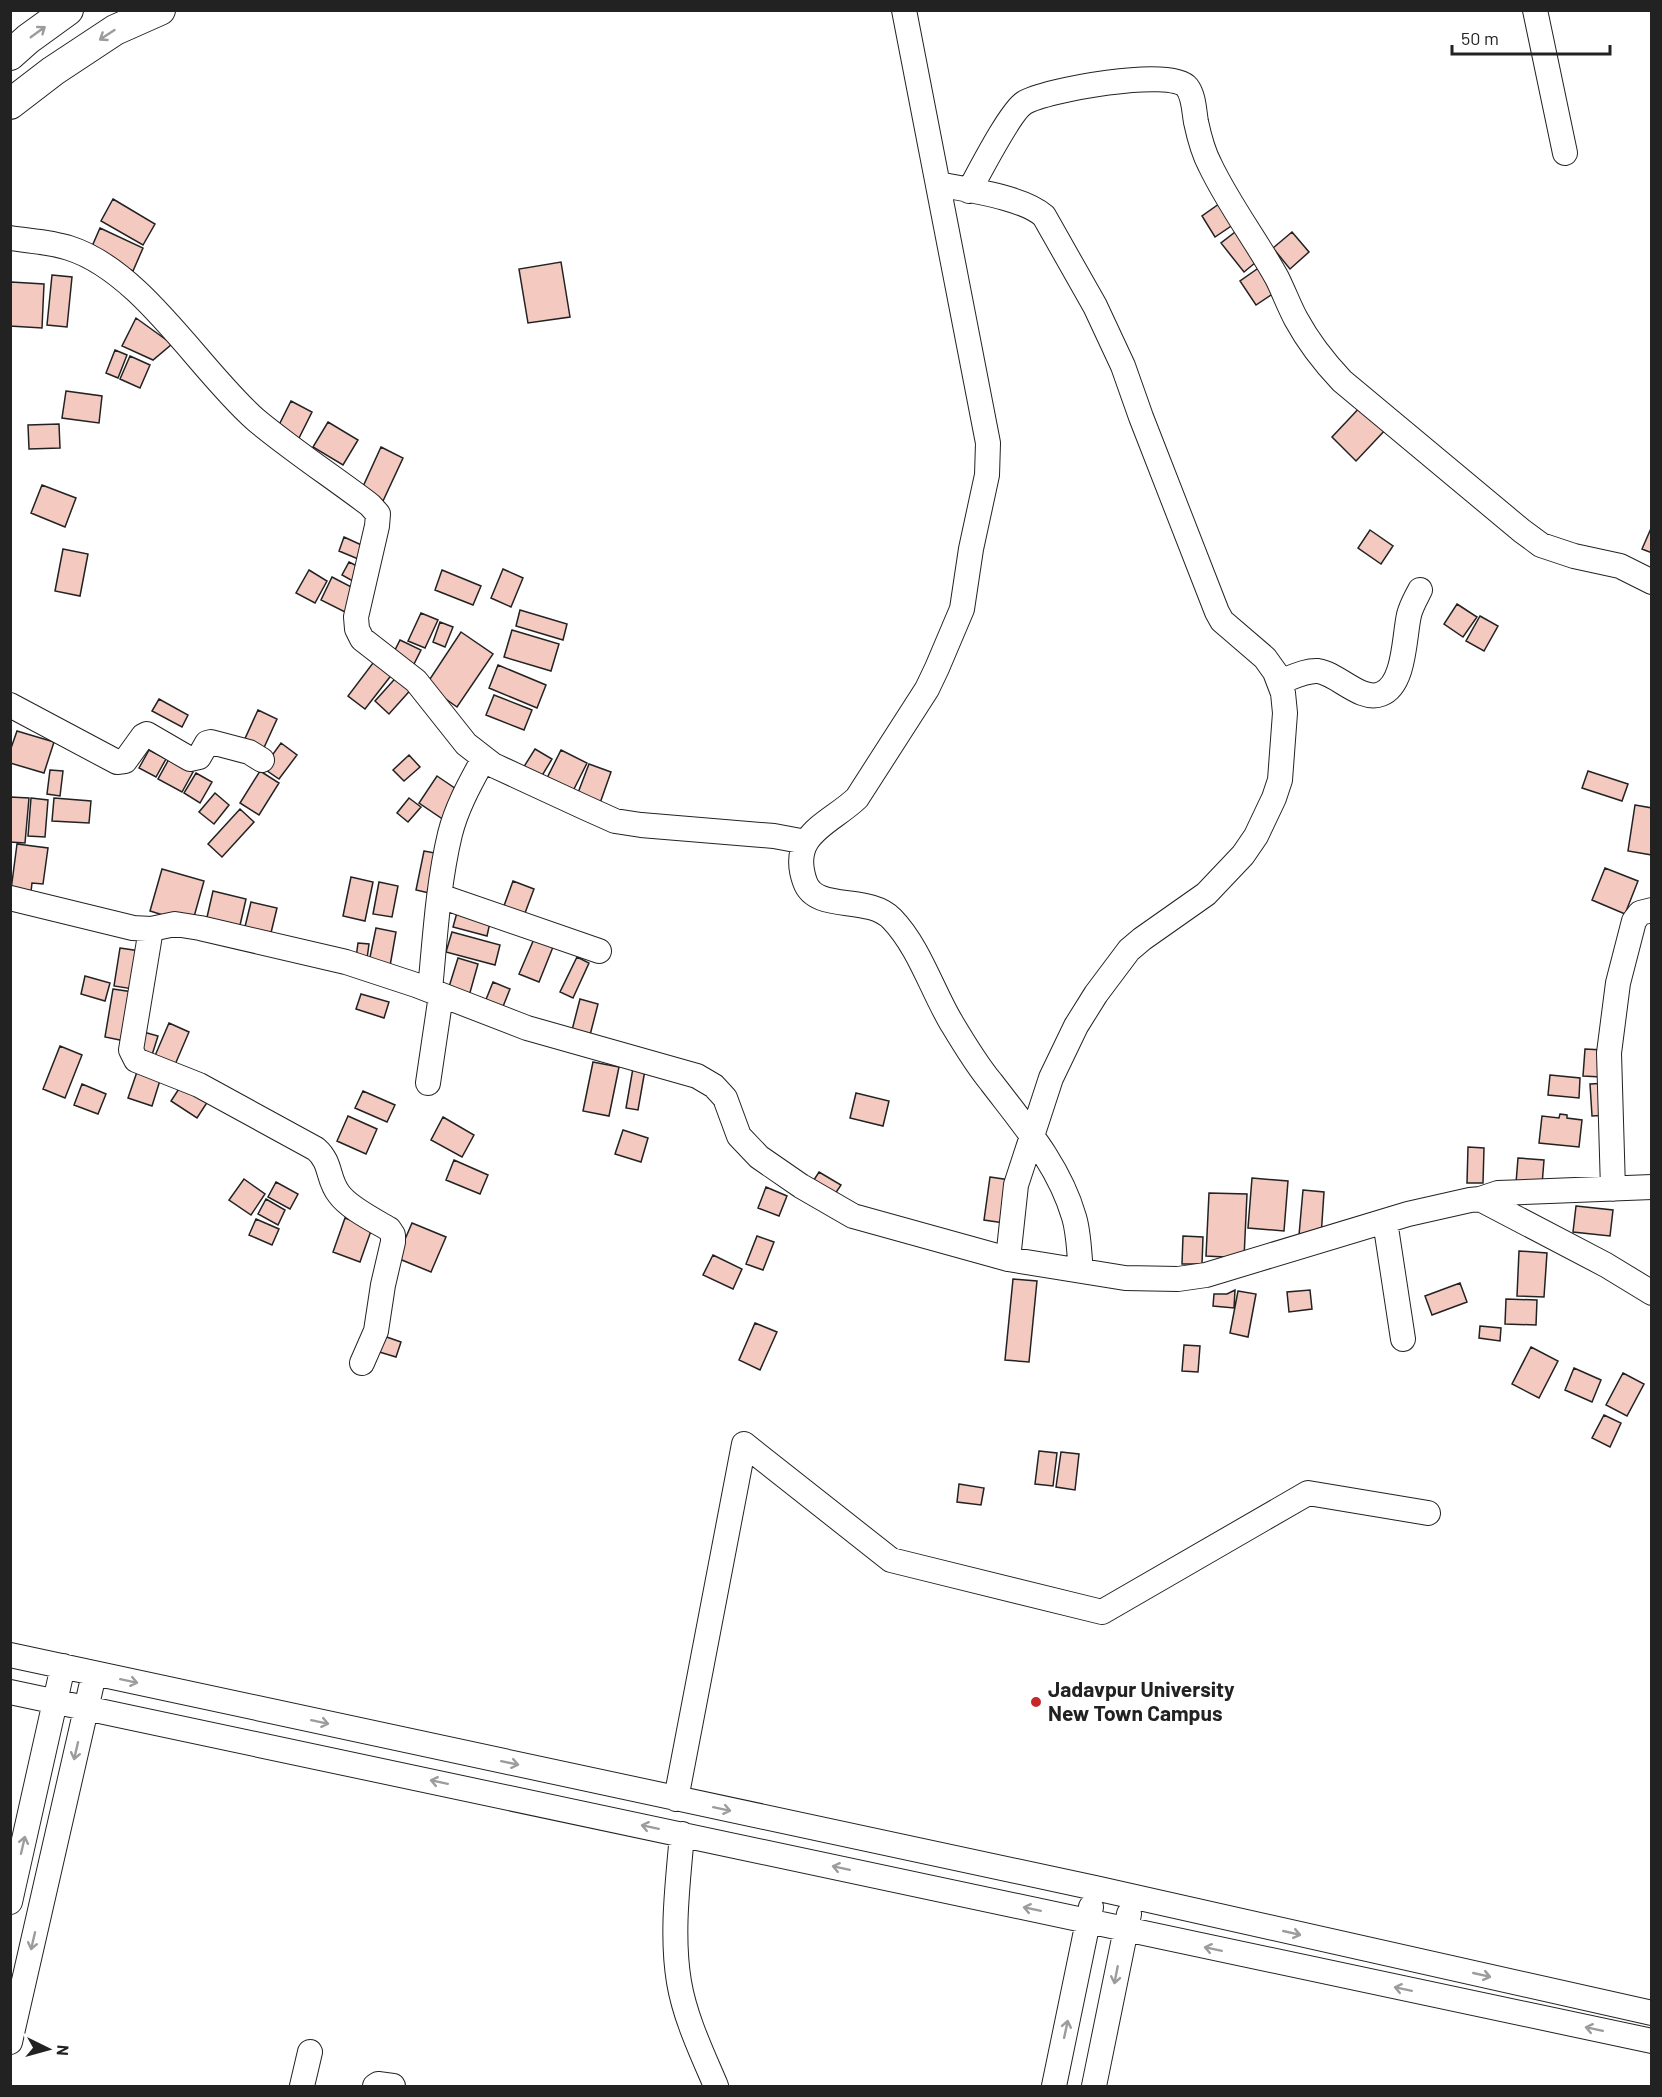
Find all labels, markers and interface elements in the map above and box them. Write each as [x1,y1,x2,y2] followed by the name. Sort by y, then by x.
[1452,18,1610,56] scale bar
[30,26,46,38] one-way arrow
[1461,27,1499,49] text: 50 m
[99,29,116,41] one-way arrow
[119,1676,138,1687] one-way arrow
[1048,1676,1235,1725] place label: Jadavpur University New Town Campus
[1029,1695,1043,1709] marker: Jadavpur University New Town Campus
[310,1717,329,1729] one-way arrow
[70,1741,82,1760] one-way arrow
[501,1758,520,1770] one-way arrow
[430,1776,450,1787] one-way arrow
[711,1804,731,1815] one-way arrow
[641,1821,661,1832] one-way arrow
[18,1836,30,1855] one-way arrow
[832,1862,851,1873] one-way arrow
[1023,1902,1042,1914] one-way arrow
[1282,1928,1301,1939] one-way arrow
[27,1932,39,1951] one-way arrow
[1203,1942,1222,1954] one-way arrow
[1110,1965,1121,1984] one-way arrow
[1473,1970,1492,1982] one-way arrow
[1394,1982,1413,1994] one-way arrow
[18,2019,78,2079] north arrow
[1061,2020,1072,2040] one-way arrow
[1585,2022,1604,2034] one-way arrow
[54,2044,73,2056] text: N

